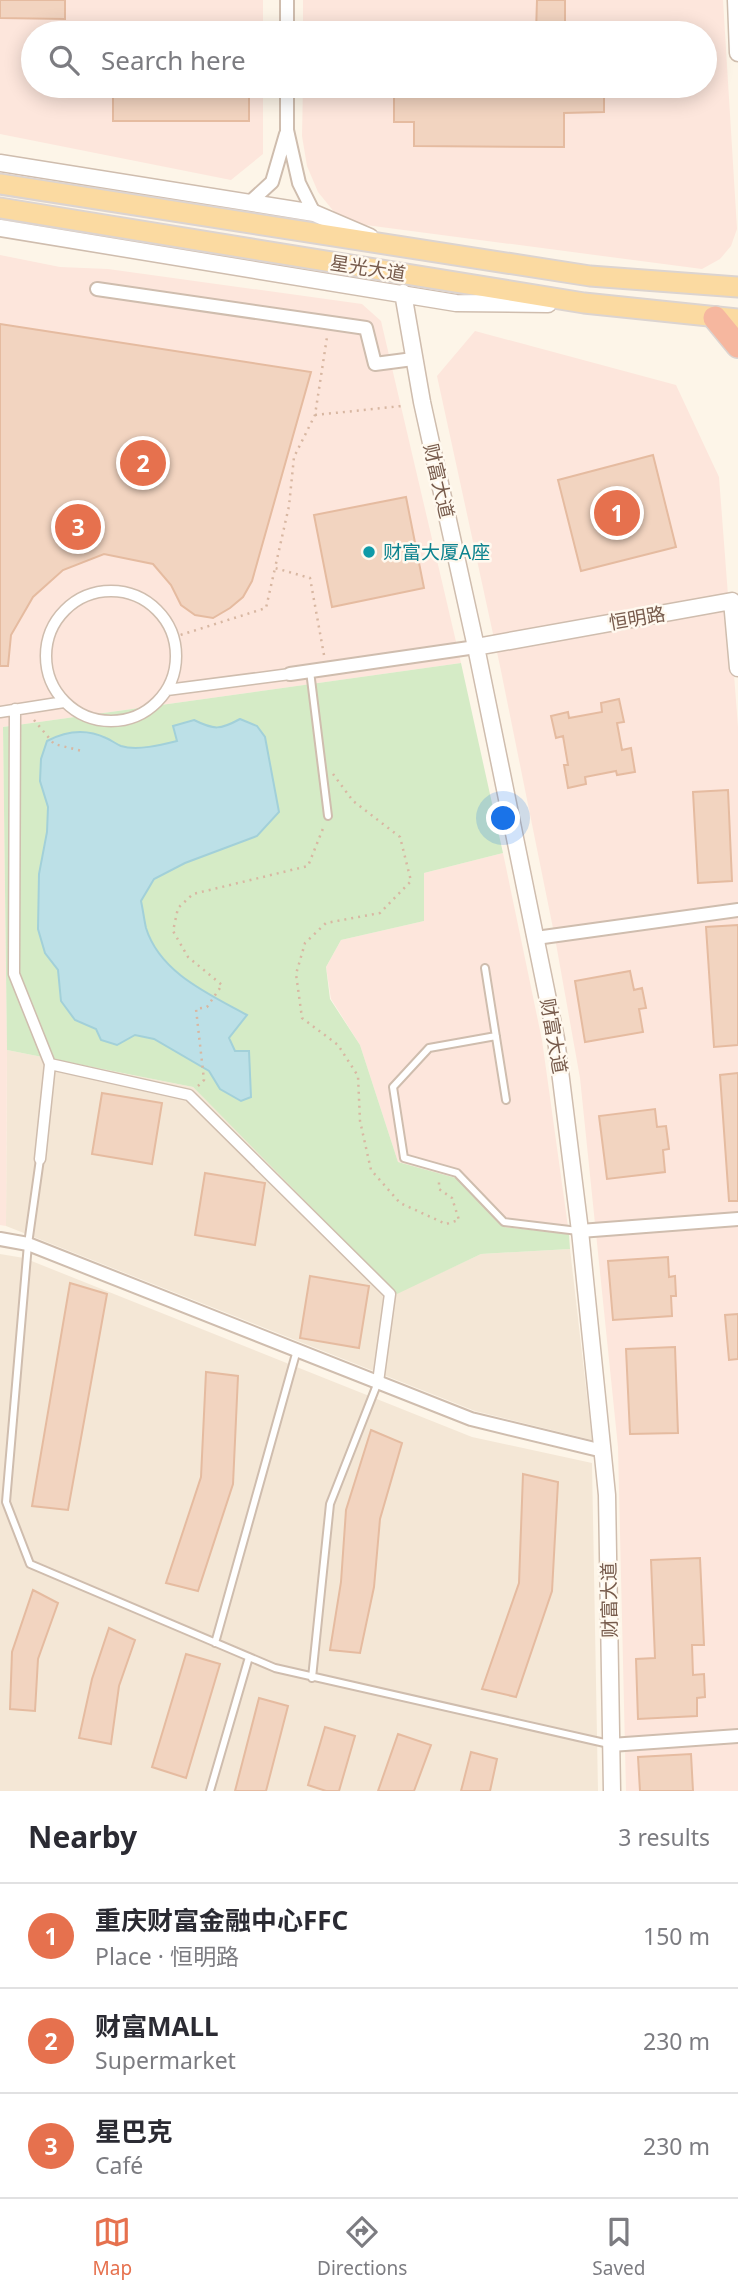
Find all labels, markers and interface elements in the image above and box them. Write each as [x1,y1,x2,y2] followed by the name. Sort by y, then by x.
[21,21,717,98] search box
[45,41,83,79] icon: search
[101,42,246,78] text: Search here
[328,249,408,287] street label: 星光大道
[120,437,166,489] pin: 2
[418,441,460,521] street label: 财富大道
[594,487,640,539] pin: 1
[55,501,101,553] pin: 3
[383,539,490,565] place label: 财富大厦A座
[361,544,377,560] marker: 财富大厦A座
[607,600,667,636] street label: 恒明路
[486,801,520,835] your location
[535,996,573,1076] street label: 财富大道
[595,1562,623,1638] street label: 财富大道
[28,1816,137,1857] text: Nearby
[618,1821,710,1853] text: 3 results
[95,1902,348,1938] text: 重庆财富金融中心FFC
[44,1920,58,1952] text: 1
[643,1920,710,1952] text: 150 m
[95,1940,239,1972] text: Place · 恒明路
[95,2008,219,2044] text: 财富MALL
[44,2025,58,2057] text: 2
[643,2025,710,2057] text: 230 m
[95,2044,236,2076] text: Supermarket
[95,2113,173,2149] text: 星巴克
[44,2130,58,2162] text: 3
[643,2130,710,2162] text: 230 m
[95,2149,143,2181] text: Café
[93,2213,132,2281] tab: Map
[317,2213,407,2281] tab: Directions
[592,2213,645,2281] tab: Saved

